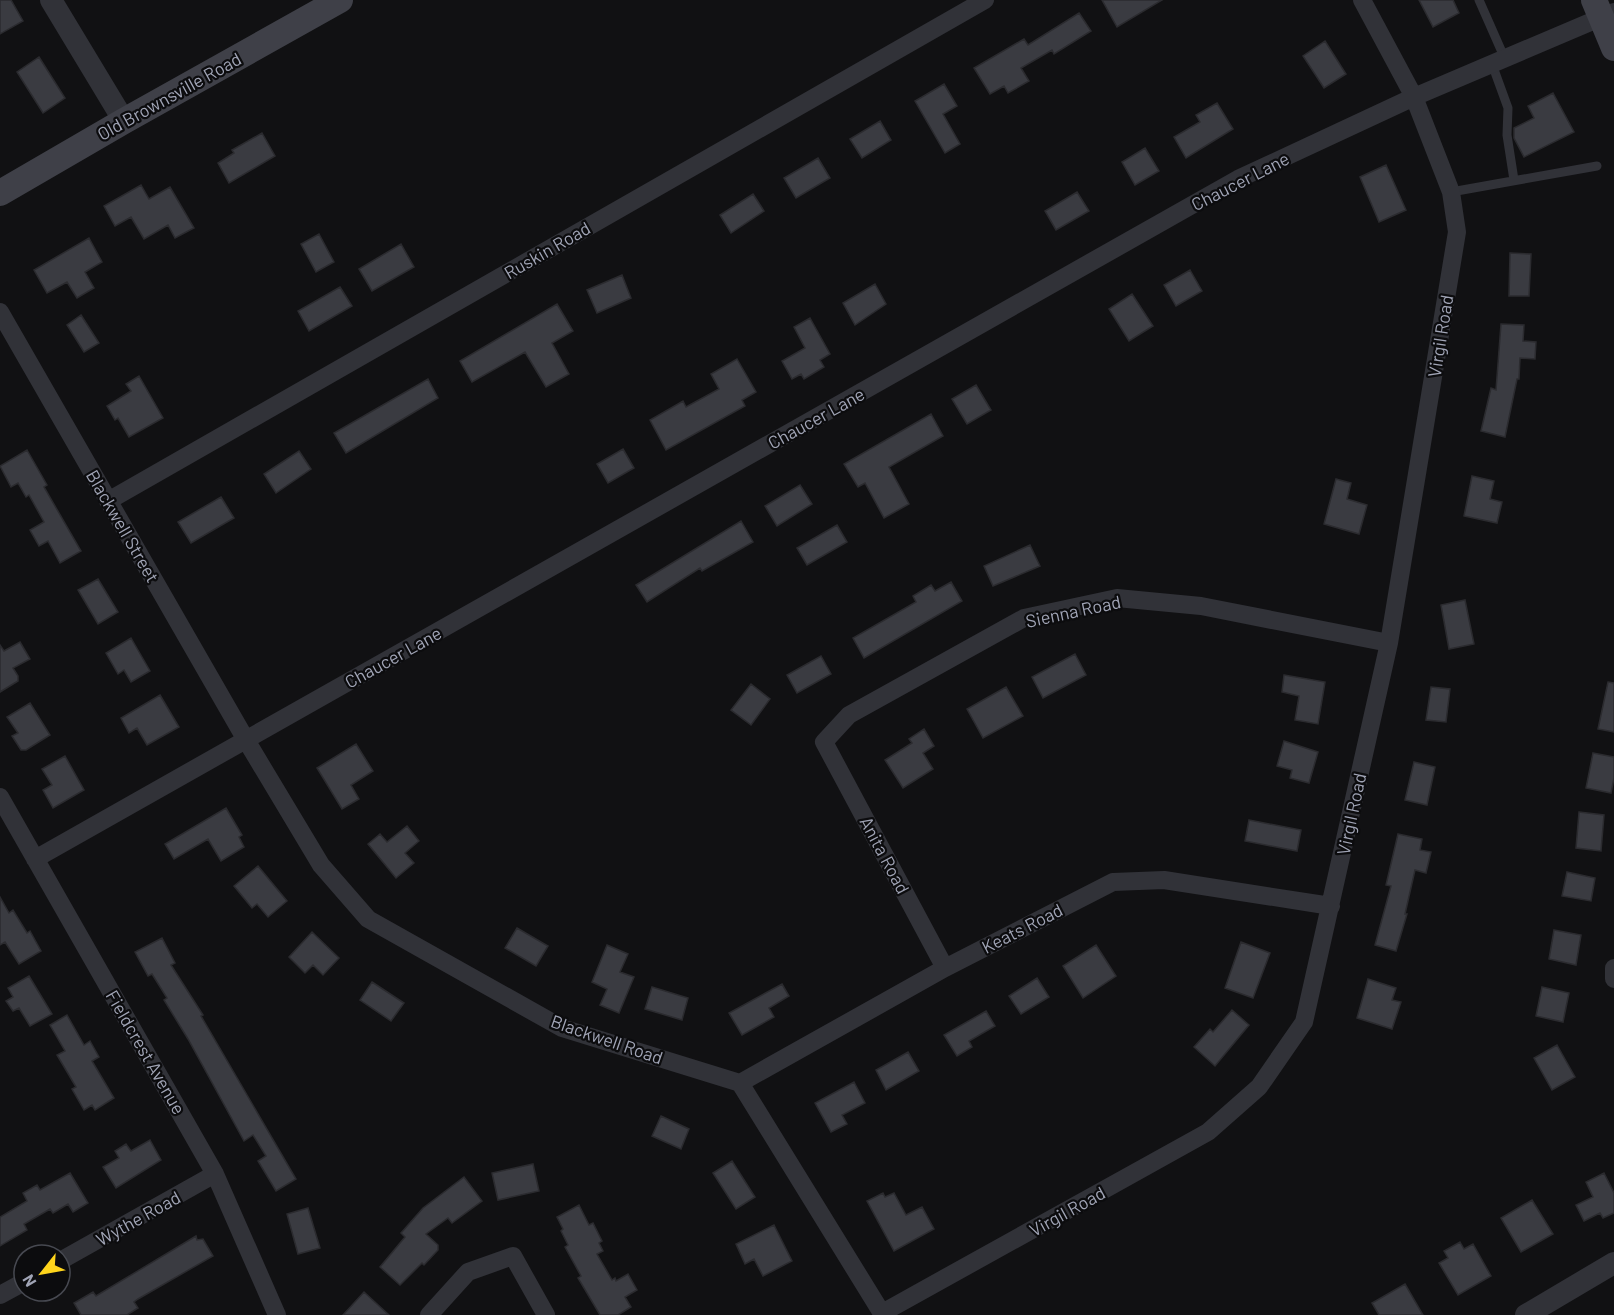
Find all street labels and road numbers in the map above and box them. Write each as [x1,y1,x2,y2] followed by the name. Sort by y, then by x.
[93,47,245,145] street label: Old Brownsville Road
[1187,147,1293,215] street label: Chaucer Lane
[500,216,594,284] street label: Ruskin Road
[1423,293,1457,379] street label: Virgil Road
[764,382,868,454] street label: Chaucer Lane
[82,466,164,586] street label: Blackwell Street
[1023,590,1123,632] street label: Sienna Road
[341,621,445,693] street label: Chaucer Lane
[1332,771,1370,857] street label: Virgil Road
[855,813,915,897] street label: Anita Road
[978,898,1066,958] street label: Keats Road
[102,986,190,1118] street label: Fieldcrest Avenue
[548,1010,666,1068] street label: Blackwell Road
[1025,1181,1109,1241] street label: Virgil Road
[92,1186,184,1250] street label: Wythe Road

